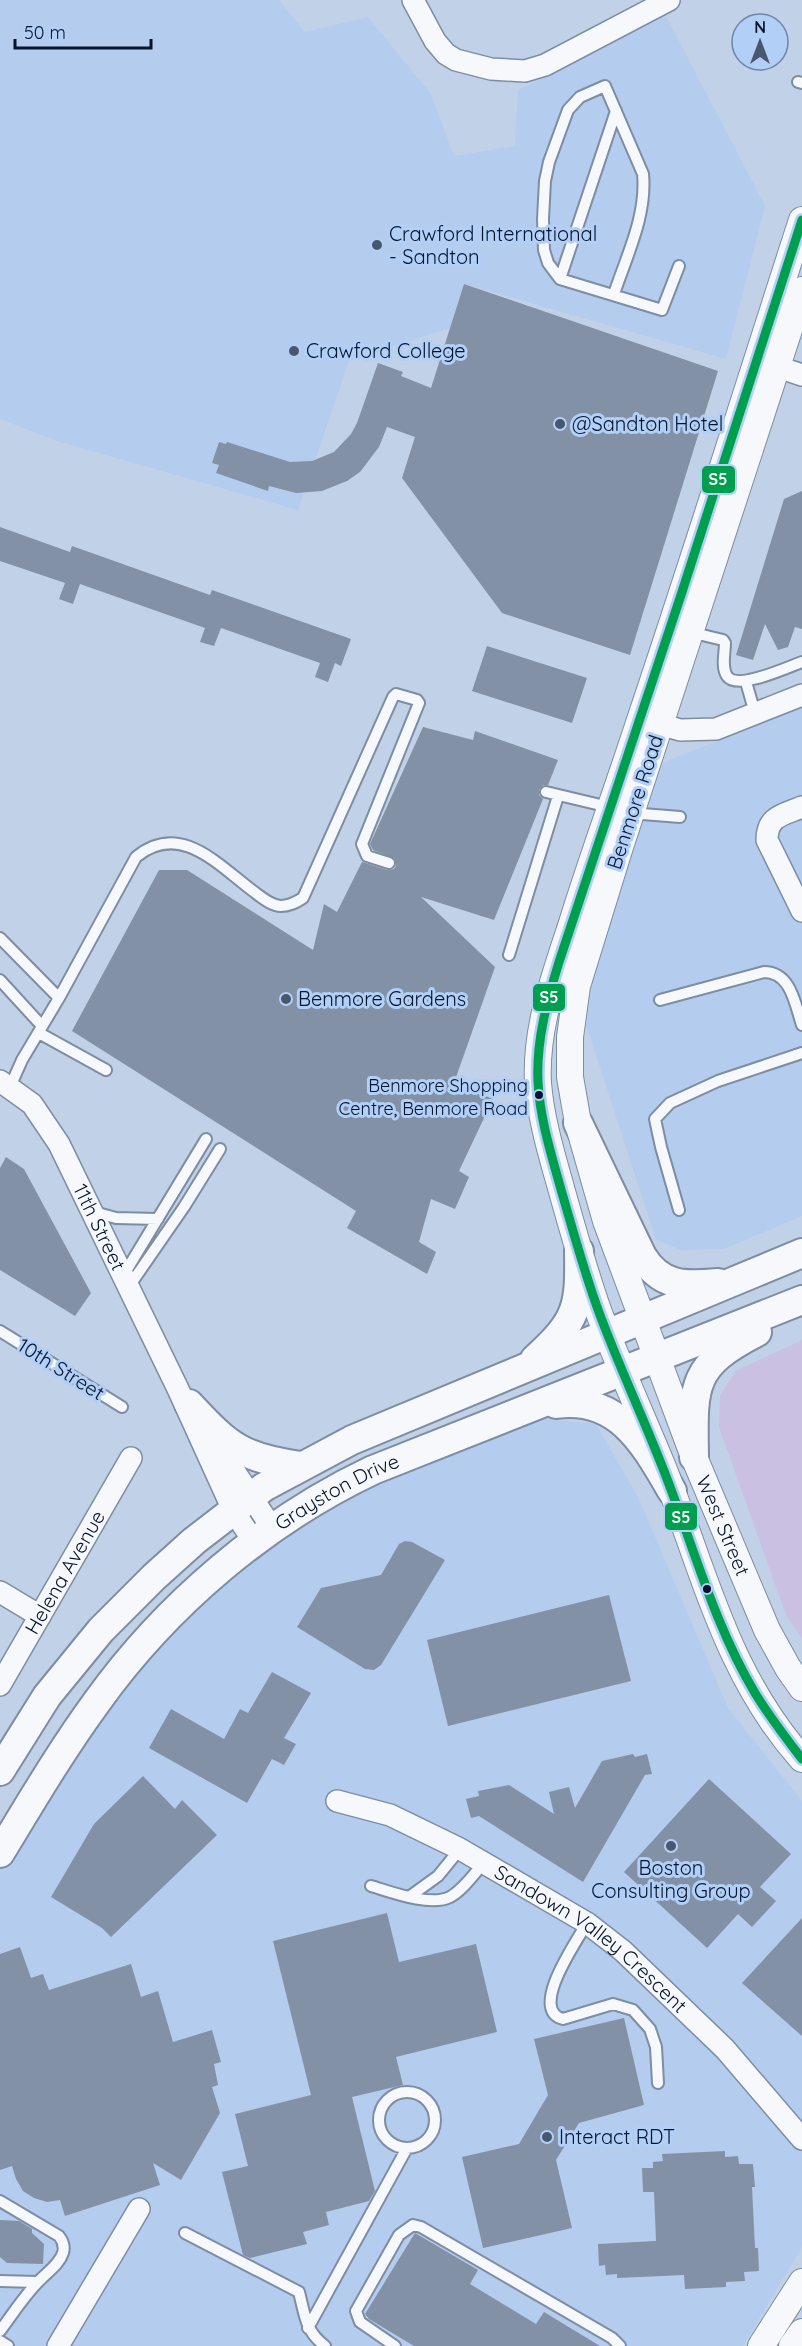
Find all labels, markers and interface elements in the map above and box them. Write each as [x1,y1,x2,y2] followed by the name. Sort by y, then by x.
[15,12,152,50] scale bar
[730,12,790,72] north arrow
[754,17,766,37] text: N
[24,21,66,44] text: 50 m
[389,221,597,269] place label: Crawford International - Sandton
[370,238,384,252] marker: Crawford International - Sandton
[306,338,466,363] place label: Crawford College
[287,344,301,358] marker: Crawford College
[572,411,723,436] place label: @Sandton Hotel
[553,417,567,431] marker: @Sandton Hotel
[701,465,736,494] line badge: S5
[709,469,727,489] text: S5
[601,731,668,872] street label: Benmore Road
[532,983,566,1012] line badge: S5
[298,986,466,1011] place label: Benmore Gardens
[540,987,558,1007] text: S5
[279,992,293,1006] marker: Benmore Gardens
[339,1074,528,1120] place label: Benmore Shopping Centre, Benmore Road
[533,1089,545,1101] marker: Benmore Shopping Centre, Benmore Road
[68,1179,131,1274] street label: 11th Street
[13,1332,109,1405] street label: 10th Street
[270,1448,403,1535] street label: Grayston Drive
[691,1471,756,1580] street label: West Street
[664,1502,698,1531] line badge: S5
[19,1506,110,1639] street label: Helena Avenue
[672,1507,690,1527] text: S5
[701,1583,713,1595] unlabelled marker
[664,1839,678,1853] marker: Boston Consulting Group
[591,1855,751,1903] place label: Boston Consulting Group
[490,1859,693,2018] street label: Sandown Valley Crescent
[559,2124,675,2149] place label: Interact RDT
[540,2130,554,2144] marker: Interact RDT

